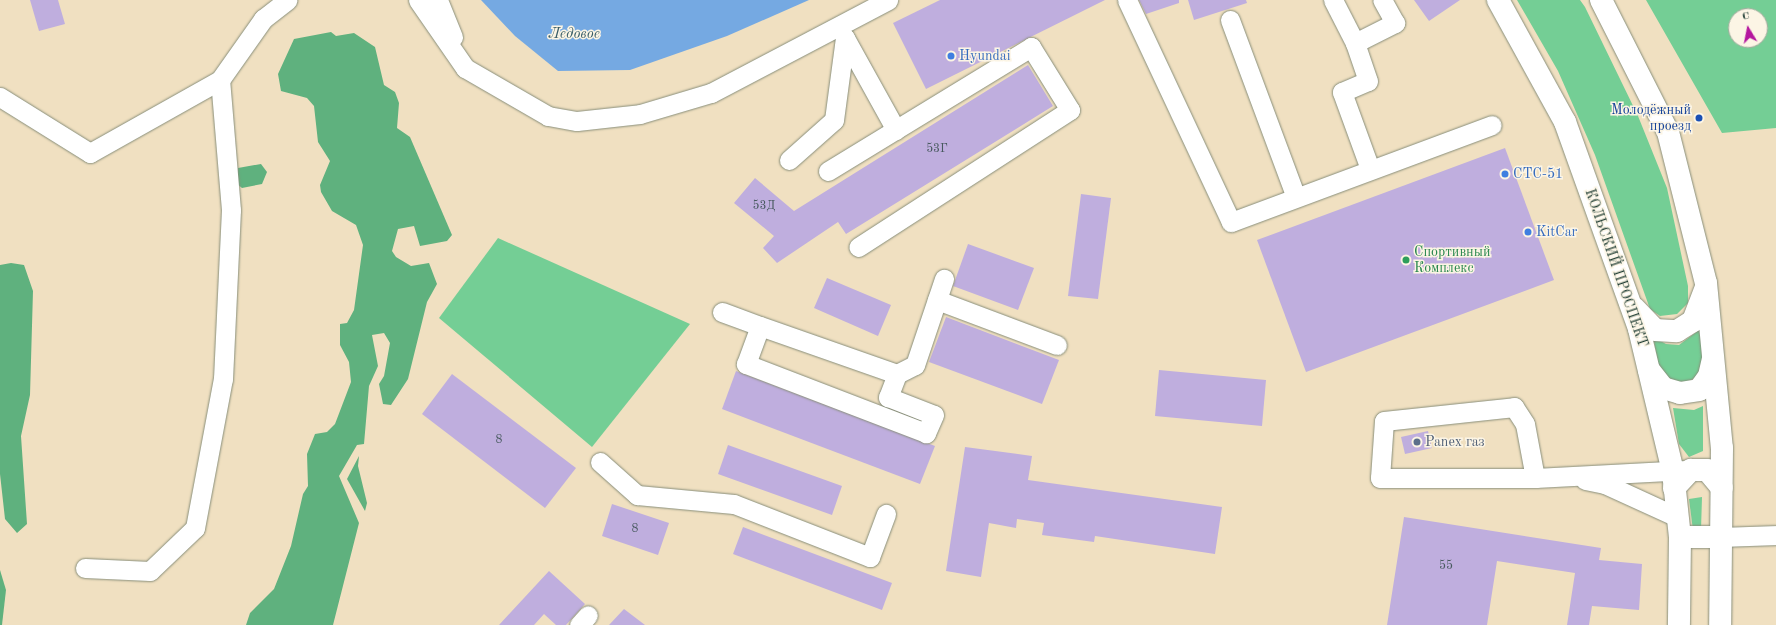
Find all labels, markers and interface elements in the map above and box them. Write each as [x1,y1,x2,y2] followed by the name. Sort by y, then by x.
[1728,8,1768,48] north arrow
[1741,11,1751,23] text: С
[548,26,600,44] water label: Ледовое
[959,48,1010,64] place label: Hyundai
[946,51,956,61] marker: Hyundai
[1611,102,1691,134] place label: Молодёжный проезд
[1694,113,1704,123] marker: Молодёжный проезд
[926,143,948,157] house number: 53Г
[1513,166,1563,182] place label: СТС-51
[1500,169,1510,179] marker: СТС-51
[1581,187,1651,349] street label: КОЛЬСКИЙ ПРОСПЕКТ
[753,200,775,214] house number: 53Д
[1536,224,1577,240] place label: KitCar
[1523,227,1533,237] marker: KitCar
[1414,244,1491,276] place label: Спортивный Комплекс
[1401,255,1411,265] marker: Спортивный Комплекс
[496,434,502,448] house number: 8
[1425,434,1485,450] place label: Panex газ
[1412,437,1422,447] marker: Panex газ
[632,523,638,537] house number: 8
[1439,560,1453,574] house number: 55

